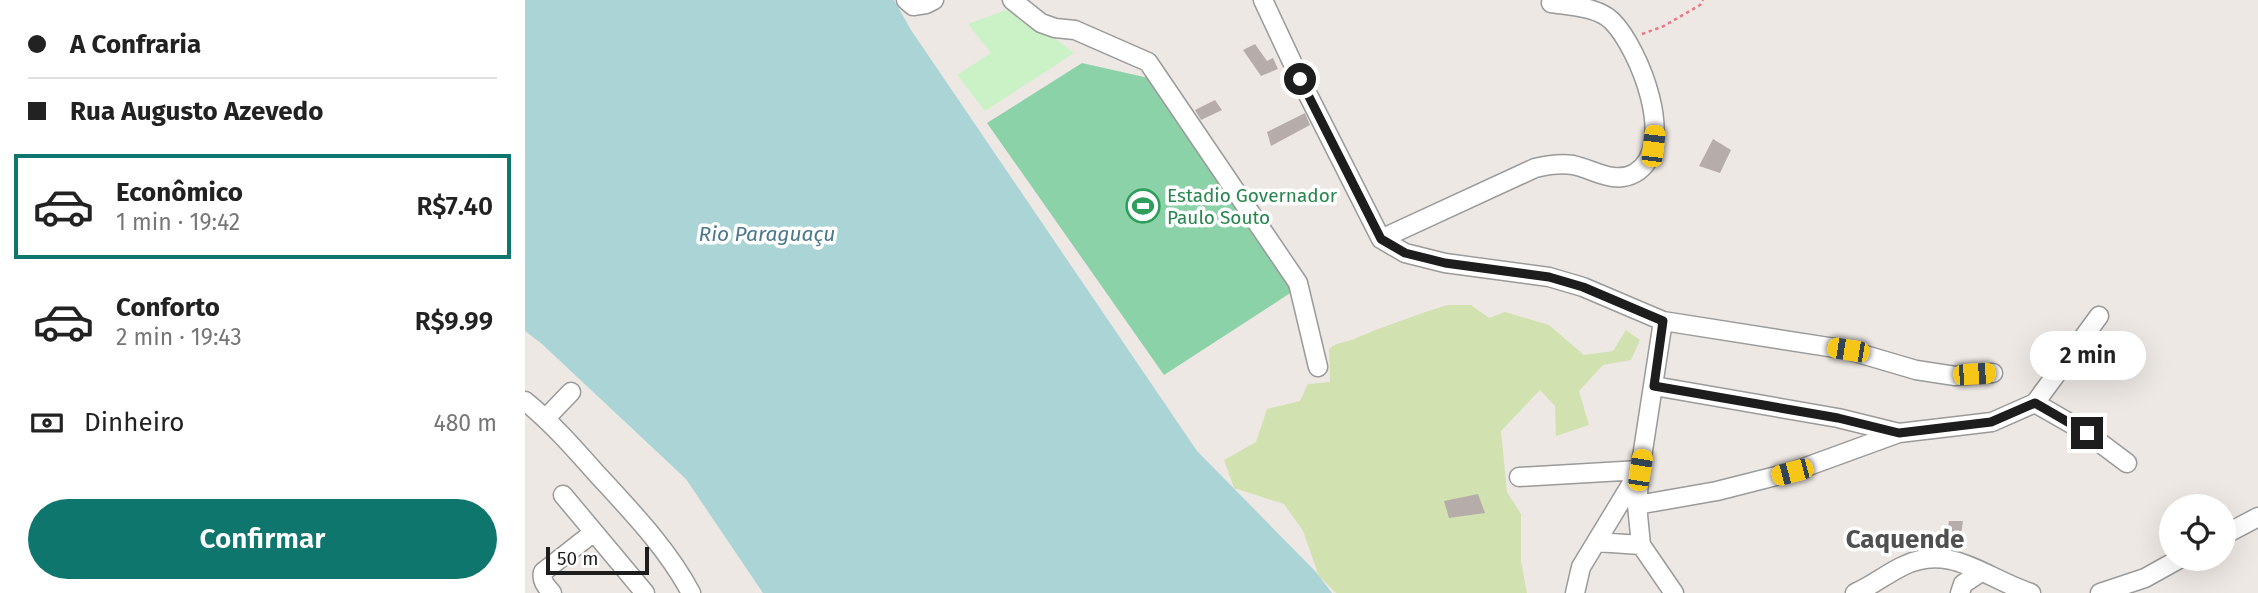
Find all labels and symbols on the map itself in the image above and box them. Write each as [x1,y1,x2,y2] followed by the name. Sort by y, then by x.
[1284,63,1316,95] route start
[1641,124,1666,168] car
[1167,184,1338,229] place label: Estadio Governador Paulo Souto
[1124,187,1162,225] sports icon: Estadio Governador Paulo Souto
[699,221,835,247] water label: Rio Paraguaçu
[2029,332,2145,380] callout: 2 min
[1826,336,1871,364] car
[1953,362,1996,386] car
[2071,417,2103,449] route end
[1627,448,1654,492] car
[1769,456,1816,488] car
[1846,524,1964,555] district label: Caquende
[546,544,649,576] scale bar

